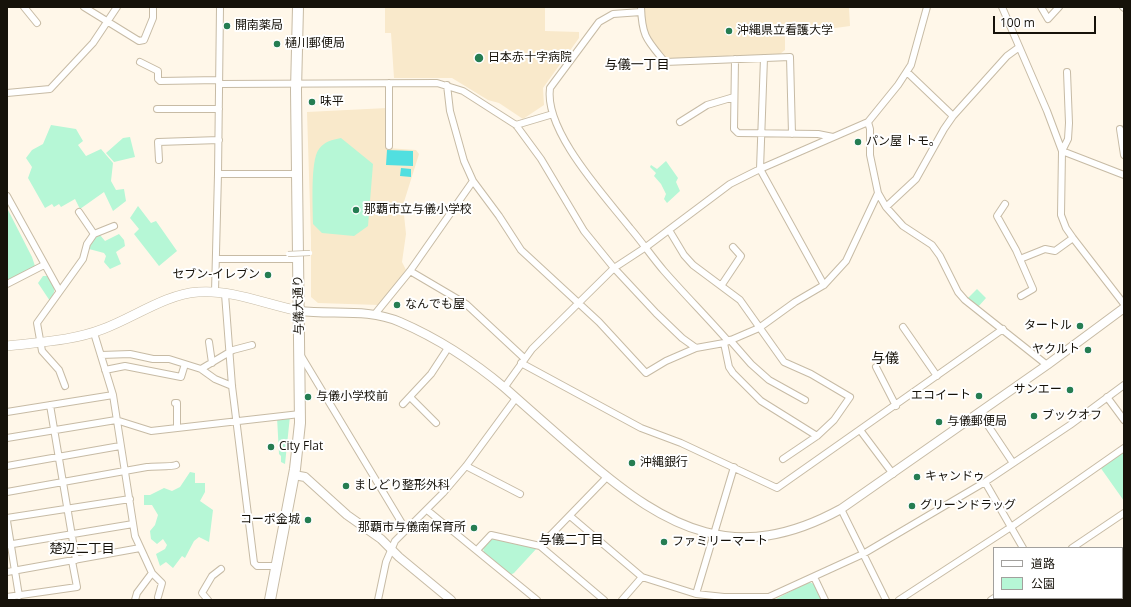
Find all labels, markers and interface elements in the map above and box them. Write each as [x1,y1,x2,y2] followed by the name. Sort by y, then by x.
[995,8,1098,34] scale bar
[1000,14,1035,31] text: 100 m
[235,19,283,33] place label: 開南薬局
[222,21,232,31] marker: 開南薬局
[737,24,833,38] place label: 沖縄県立看護大学
[724,26,734,36] marker: 沖縄県立看護大学
[285,37,345,51] place label: 樋川郵便局
[272,39,282,49] marker: 樋川郵便局
[488,51,572,65] place label: 日本赤十字病院
[473,52,485,64] marker: 日本赤十字病院
[605,57,669,73] district label: 与儀一丁目
[320,95,344,109] place label: 味平
[307,97,317,107] marker: 味平
[866,135,941,149] place label: パン屋 トモ。
[853,137,863,147] marker: パン屋 トモ。
[364,203,472,217] place label: 那覇市立与儀小学校
[351,205,361,215] marker: 那覇市立与儀小学校
[172,268,260,282] place label: セブン-イレブン
[263,270,273,280] marker: セブン-イレブン
[291,275,307,335] street label: 与儀大通り
[405,298,465,312] place label: なんでも屋
[392,300,402,310] marker: なんでも屋
[1024,319,1072,333] place label: タートル
[1075,321,1085,331] marker: タートル
[1032,343,1080,357] place label: ヤクルト
[1083,345,1093,355] marker: ヤクルト
[871,351,899,367] district label: 与儀
[1014,383,1062,397] place label: サンエー
[1065,385,1075,395] marker: サンエー
[911,389,971,403] place label: エコイート
[316,390,388,404] place label: 与儀小学校前
[974,391,984,401] marker: エコイート
[303,392,313,402] marker: 与儀小学校前
[1042,409,1102,423] place label: ブックオフ
[1029,411,1039,421] marker: ブックオフ
[947,415,1007,429] place label: 与儀郵便局
[934,417,944,427] marker: 与儀郵便局
[279,440,323,454] place label: City Flat
[266,442,276,452] marker: City Flat
[640,456,688,470] place label: 沖縄銀行
[627,458,637,468] marker: 沖縄銀行
[925,470,985,484] place label: キャンドゥ
[912,472,922,482] marker: キャンドゥ
[354,479,450,493] place label: ましどり整形外科
[341,481,351,491] marker: ましどり整形外科
[920,499,1016,513] place label: グリーンドラッグ
[907,501,917,511] marker: グリーンドラッグ
[240,513,300,527] place label: コーポ金城
[303,515,313,525] marker: コーポ金城
[358,521,466,535] place label: 那覇市与儀南保育所
[469,523,479,533] marker: 那覇市与儀南保育所
[539,532,603,548] district label: 与儀二丁目
[672,535,768,549] place label: ファミリーマート
[659,537,669,547] marker: ファミリーマート
[50,541,114,557] district label: 楚辺二丁目
[993,547,1123,599] legend
[1031,555,1055,572] text: 道路
[1031,575,1055,592] text: 公園

